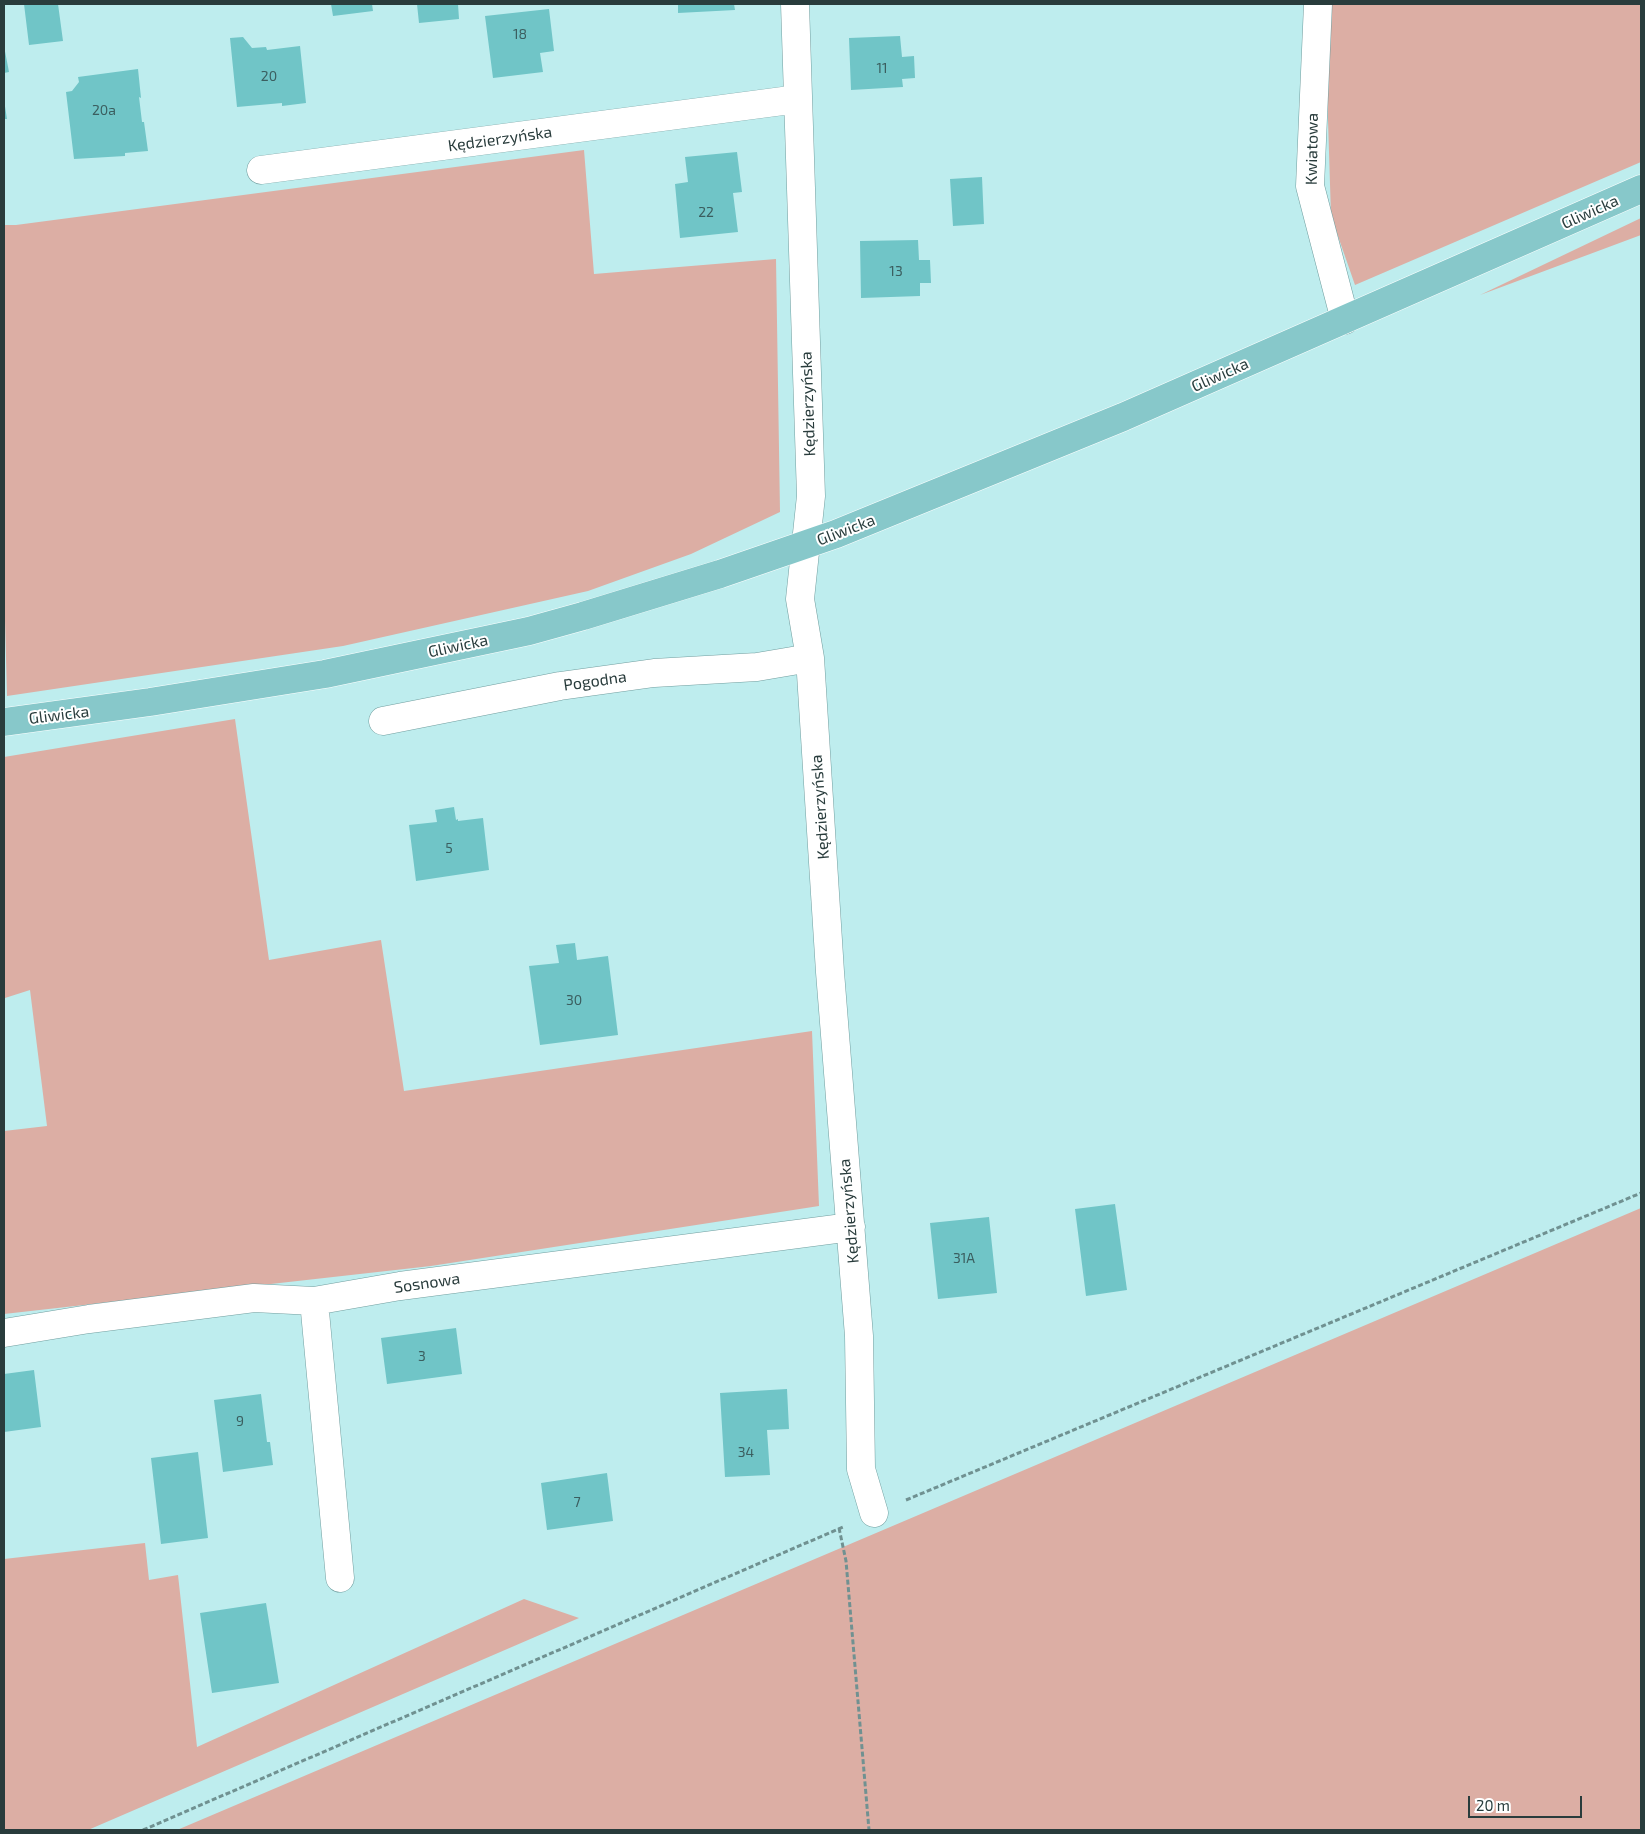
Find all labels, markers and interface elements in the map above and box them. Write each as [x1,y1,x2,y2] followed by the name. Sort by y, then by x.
[513,26,527,42] house number: 18
[876,60,888,76] house number: 11
[261,68,277,84] house number: 20
[92,102,116,118] house number: 20a
[1302,113,1322,185] street label: Kwiatowa
[447,122,553,156] street label: Kędzierzyńska
[1558,191,1622,233] street label: Gliwicka
[698,204,714,220] house number: 22
[889,263,903,279] house number: 13
[797,351,819,457] street label: Kędzierzyńska
[1188,354,1252,396] street label: Gliwicka
[814,510,878,550] street label: Gliwicka
[426,630,490,662] street label: Gliwicka
[562,667,628,695] street label: Pogodna
[28,702,90,728] street label: Gliwicka
[807,754,833,860] street label: Kędzierzyńska
[445,840,453,856] house number: 5
[566,992,582,1008] house number: 30
[835,1158,863,1264] street label: Kędzierzyńska
[953,1250,975,1266] house number: 31A
[393,1269,461,1297] street label: Sosnowa
[418,1348,426,1364] house number: 3
[236,1413,244,1429] house number: 9
[738,1444,754,1460] house number: 34
[573,1494,581,1510] house number: 7
[1470,1786,1584,1818] scale bar
[1476,1796,1510,1814] text: 20 m

